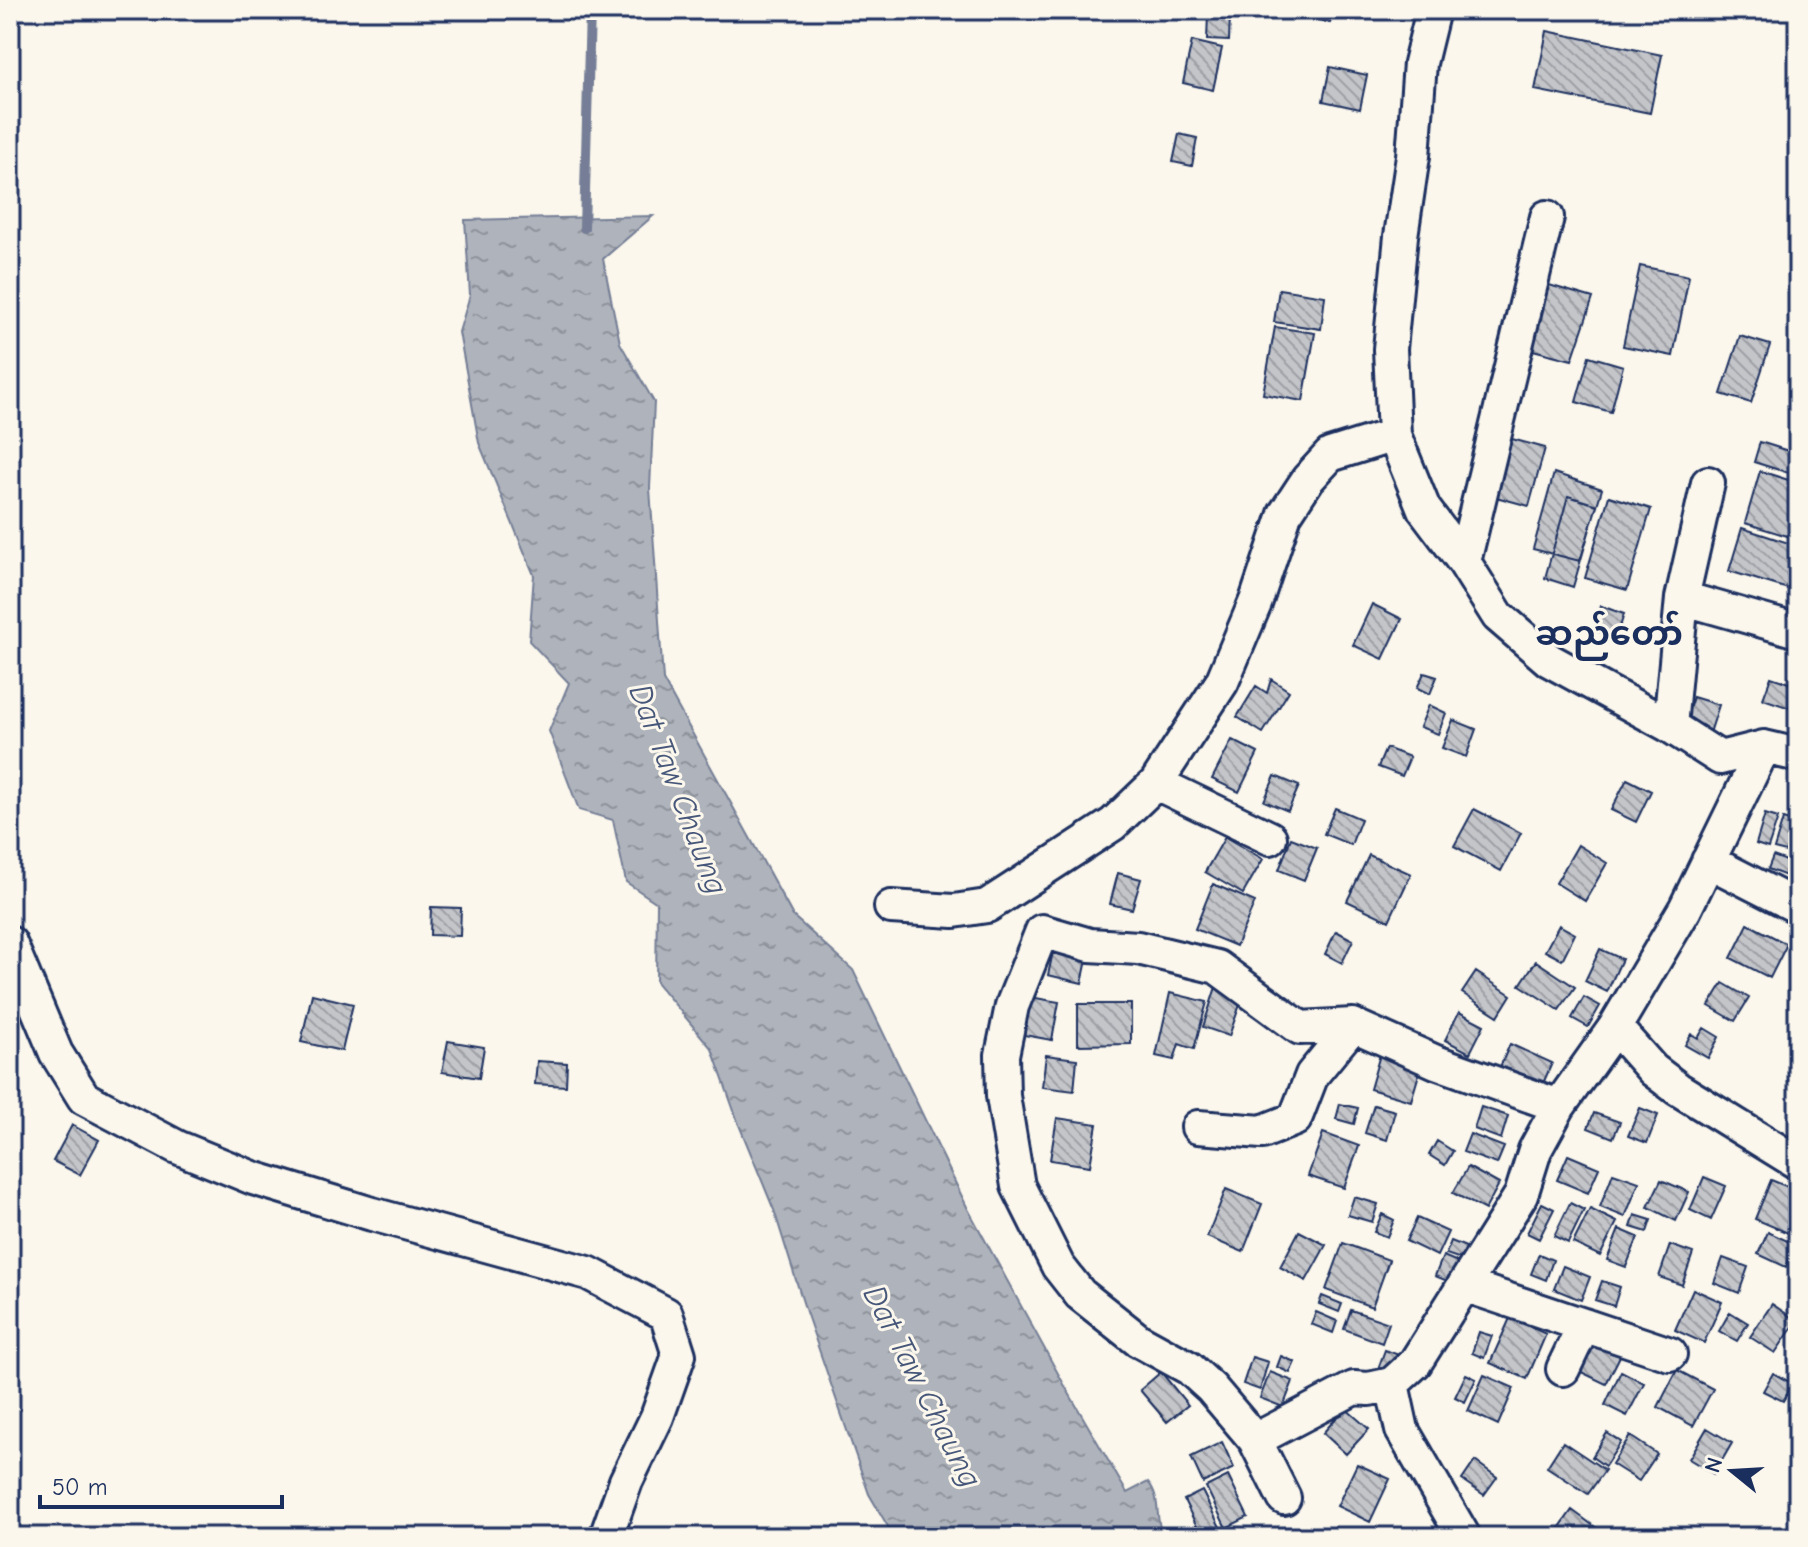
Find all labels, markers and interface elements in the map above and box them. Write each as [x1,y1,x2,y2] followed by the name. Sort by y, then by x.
[1535,610,1683,661] district label: ဆည်တော်
[621,679,736,899] water label: Dat Taw Chaung
[856,1279,989,1493] water label: Dat Taw Chaung
[1692,1431,1772,1511] north arrow
[1699,1454,1729,1476] text: N
[40,1459,282,1509] scale bar
[52,1473,108,1501] text: 50 m

